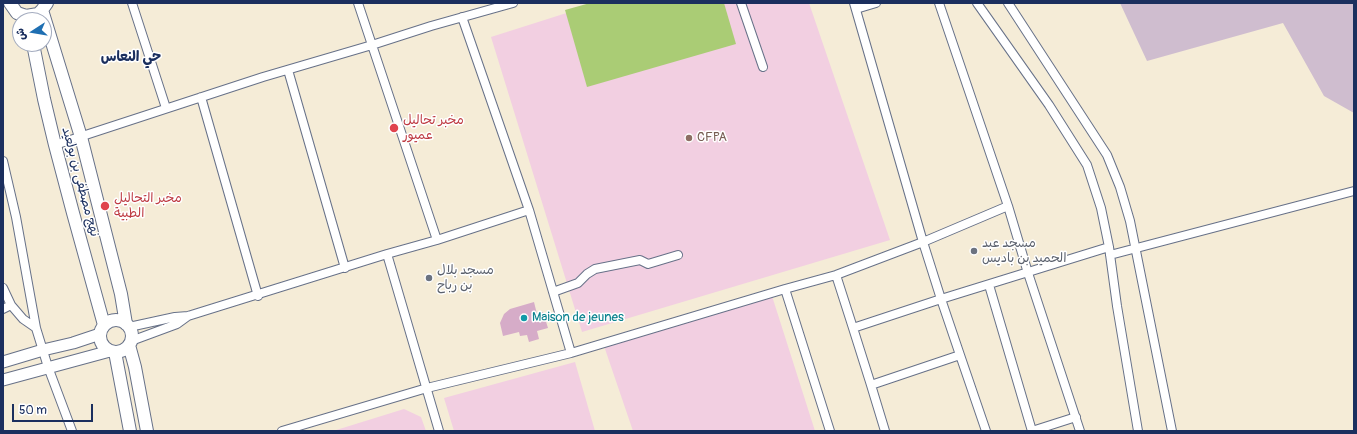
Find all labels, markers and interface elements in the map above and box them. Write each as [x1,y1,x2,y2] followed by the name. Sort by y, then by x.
[12,12,52,52] north arrow
[13,27,28,42] text: ش
[101,49,161,65] district label: حي النعاس
[403,113,464,144] place label: مخبر تحاليل عميور
[388,122,400,134] marker: مخبر تحاليل عميور
[58,125,102,239] street label: نهج مصطفى بن بولعيد
[697,130,727,146] place label: CFPA
[684,133,694,143] marker: CFPA
[114,191,182,222] place label: مخبر التحاليل الطبية
[99,200,111,212] marker: مخبر التحاليل الطبية
[982,236,1066,267] place label: مسجد عبد الحميد بن باديس
[969,246,979,256] marker: مسجد عبد الحميد بن باديس
[437,263,494,294] place label: مسجد بلال بن رباح
[424,273,434,283] marker: مسجد بلال بن رباح
[532,310,624,326] place label: Maison de jeunes
[519,313,529,323] marker: Maison de jeunes
[14,396,95,422] scale bar
[19,403,47,418] text: 50 m

